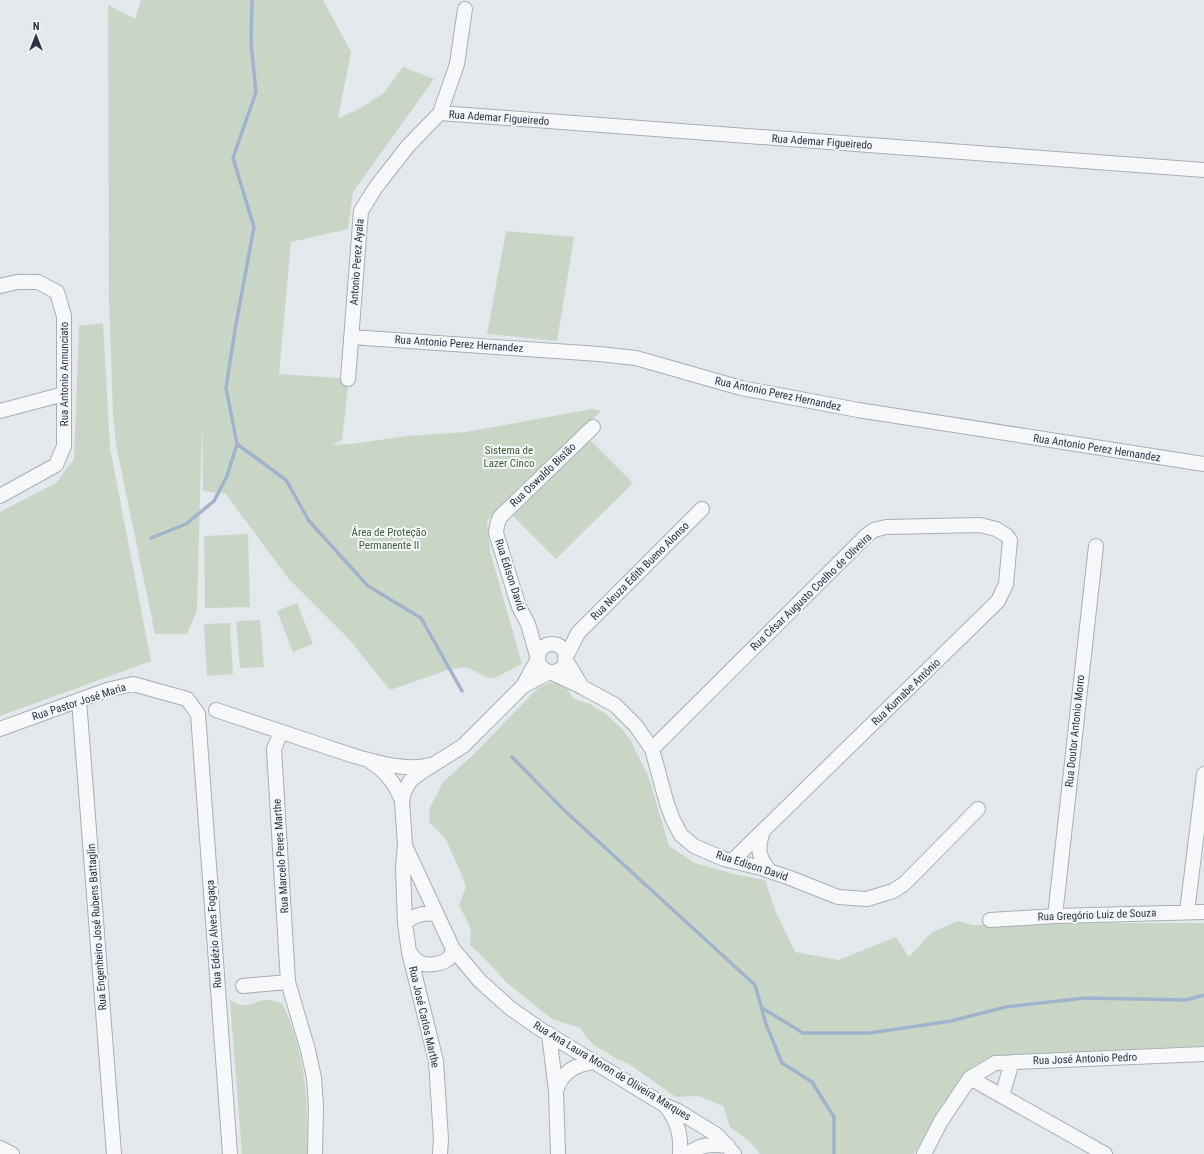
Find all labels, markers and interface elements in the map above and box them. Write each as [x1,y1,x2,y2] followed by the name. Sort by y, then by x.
[16,16,56,56] north arrow
[33,20,40,33] text: N
[448,108,550,128] street label: Rua Ademar Figueiredo
[771,132,873,152] street label: Rua Ademar Figueiredo
[347,218,367,306] street label: Antonio Perez Ayala
[58,321,71,426] street label: Rua Antonio Annunciato
[394,333,524,355] street label: Rua Antonio Perez Hernandez
[714,374,843,414] street label: Rua Antonio Perez Hernandez
[1032,432,1162,465] street label: Rua Antonio Perez Hernandez
[507,440,579,510] street label: Rua Oswaldo Bistão
[484,444,535,470] park label: Sistema de Lazer Cinco
[588,519,692,623] street label: Rua Neuza Edith Bueno Alonso
[352,526,427,552] park label: Área de Proteção Permanente II
[748,531,874,653] street label: Rua César Augusto Coelho de Oliveira
[492,537,528,613] street label: Rua Edison David
[869,656,943,728] street label: Rua Kumabe Antônio
[1063,674,1087,788] street label: Rua Doutor Antonio Morro
[30,681,128,723] street label: Rua Pastor José Maria
[271,798,291,914] street label: Rua Marcelo Peres Marthe
[85,843,109,1011] street label: Rua Engenheiro José Rubens Battaglin
[714,848,790,884] street label: Rua Edison David
[204,880,224,988] street label: Rua Edézio Alves Fogaça
[1037,906,1157,924] street label: Rua Gregório Luiz de Souza
[406,965,442,1069] street label: Rua José Carlos Marthe
[531,1019,693,1123] street label: Rua Ana Laura Moron de Oliveira Marques
[1033,1051,1138,1067] street label: Rua José Antonio Pedro

